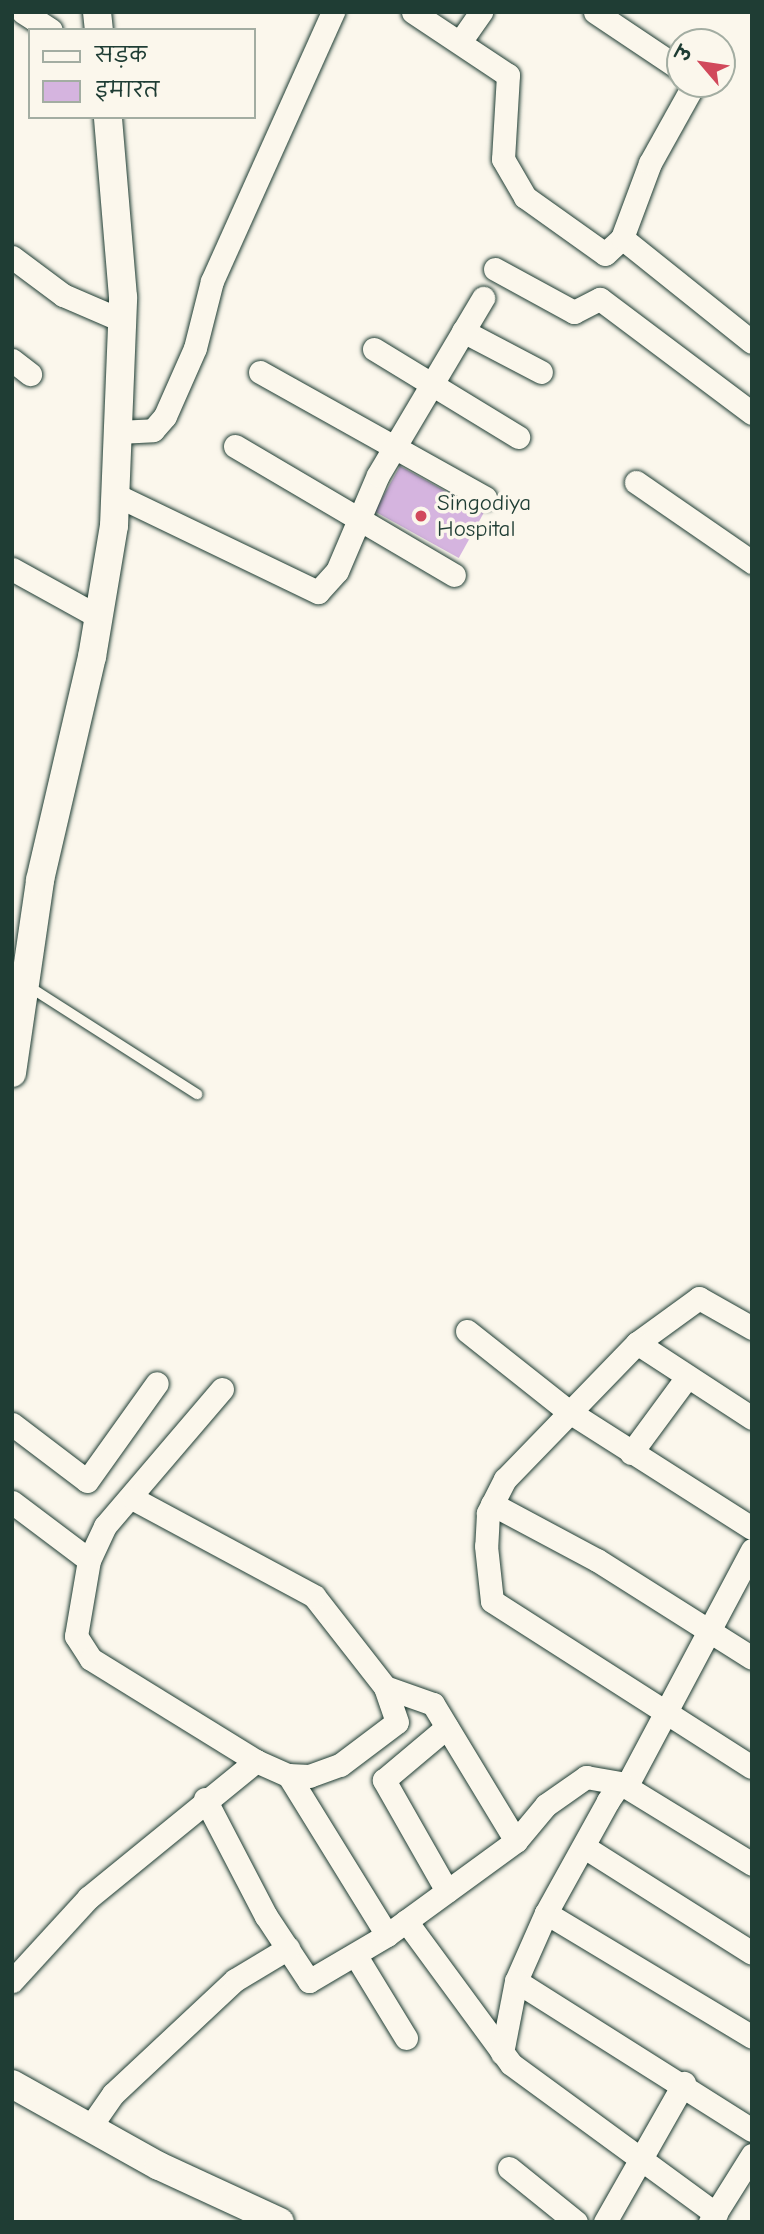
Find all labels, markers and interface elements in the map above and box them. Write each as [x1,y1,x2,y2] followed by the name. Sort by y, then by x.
[28,28,256,119] legend
[666,28,736,98] north arrow
[95,43,147,67] text: सड़क
[672,43,697,65] text: उ
[95,78,159,102] text: इमारत
[437,489,531,543] place label: Singodiya Hospital
[411,506,431,526] marker: Singodiya Hospital

